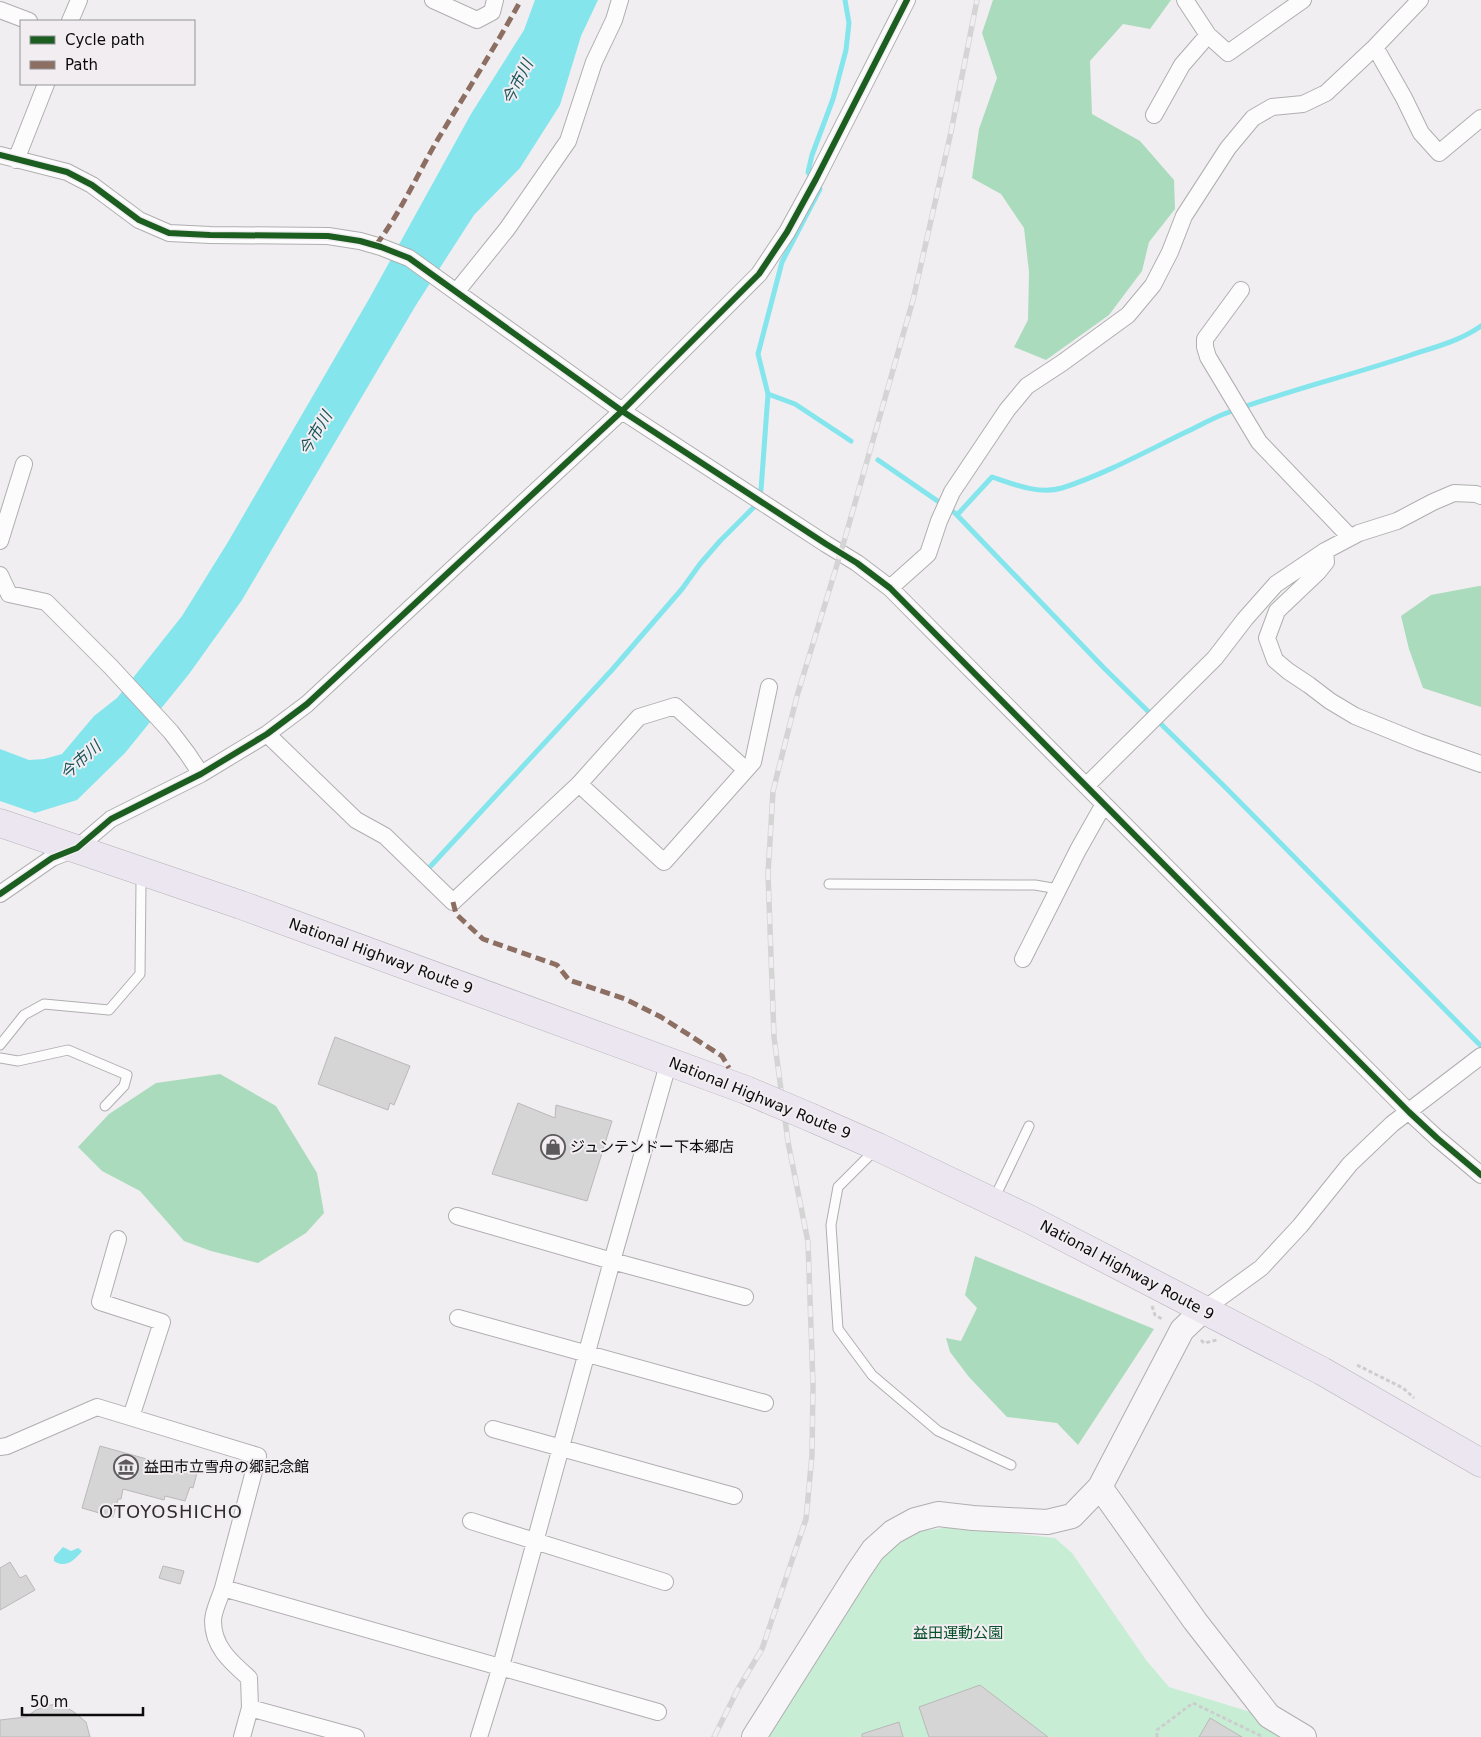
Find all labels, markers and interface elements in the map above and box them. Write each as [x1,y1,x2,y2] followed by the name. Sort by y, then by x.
[20,20,195,85] legend
[65,31,145,49] text: Cycle path
[498,55,538,108] water label: 今市川
[65,56,98,74] text: Path
[295,406,337,459] water label: 今市川
[56,736,106,783] water label: 今市川
[286,914,476,998] street label: National Highway Route 9
[666,1053,854,1143] street label: National Highway Route 9
[540,1134,566,1160] shop icon: ジュンテンドー下本郷店
[570,1138,734,1156] place label: ジュンテンドー下本郷店
[1037,1216,1217,1324] street label: National Highway Route 9
[113,1454,139,1480] museum icon: 益田市立雪舟の郷記念館
[144,1458,309,1476] place label: 益田市立雪舟の郷記念館
[99,1501,243,1522] district label: OTOYOSHICHO
[913,1624,1003,1642] park label: 益田運動公園
[22,1684,144,1716] scale bar
[30,1693,68,1711] text: 50 m

